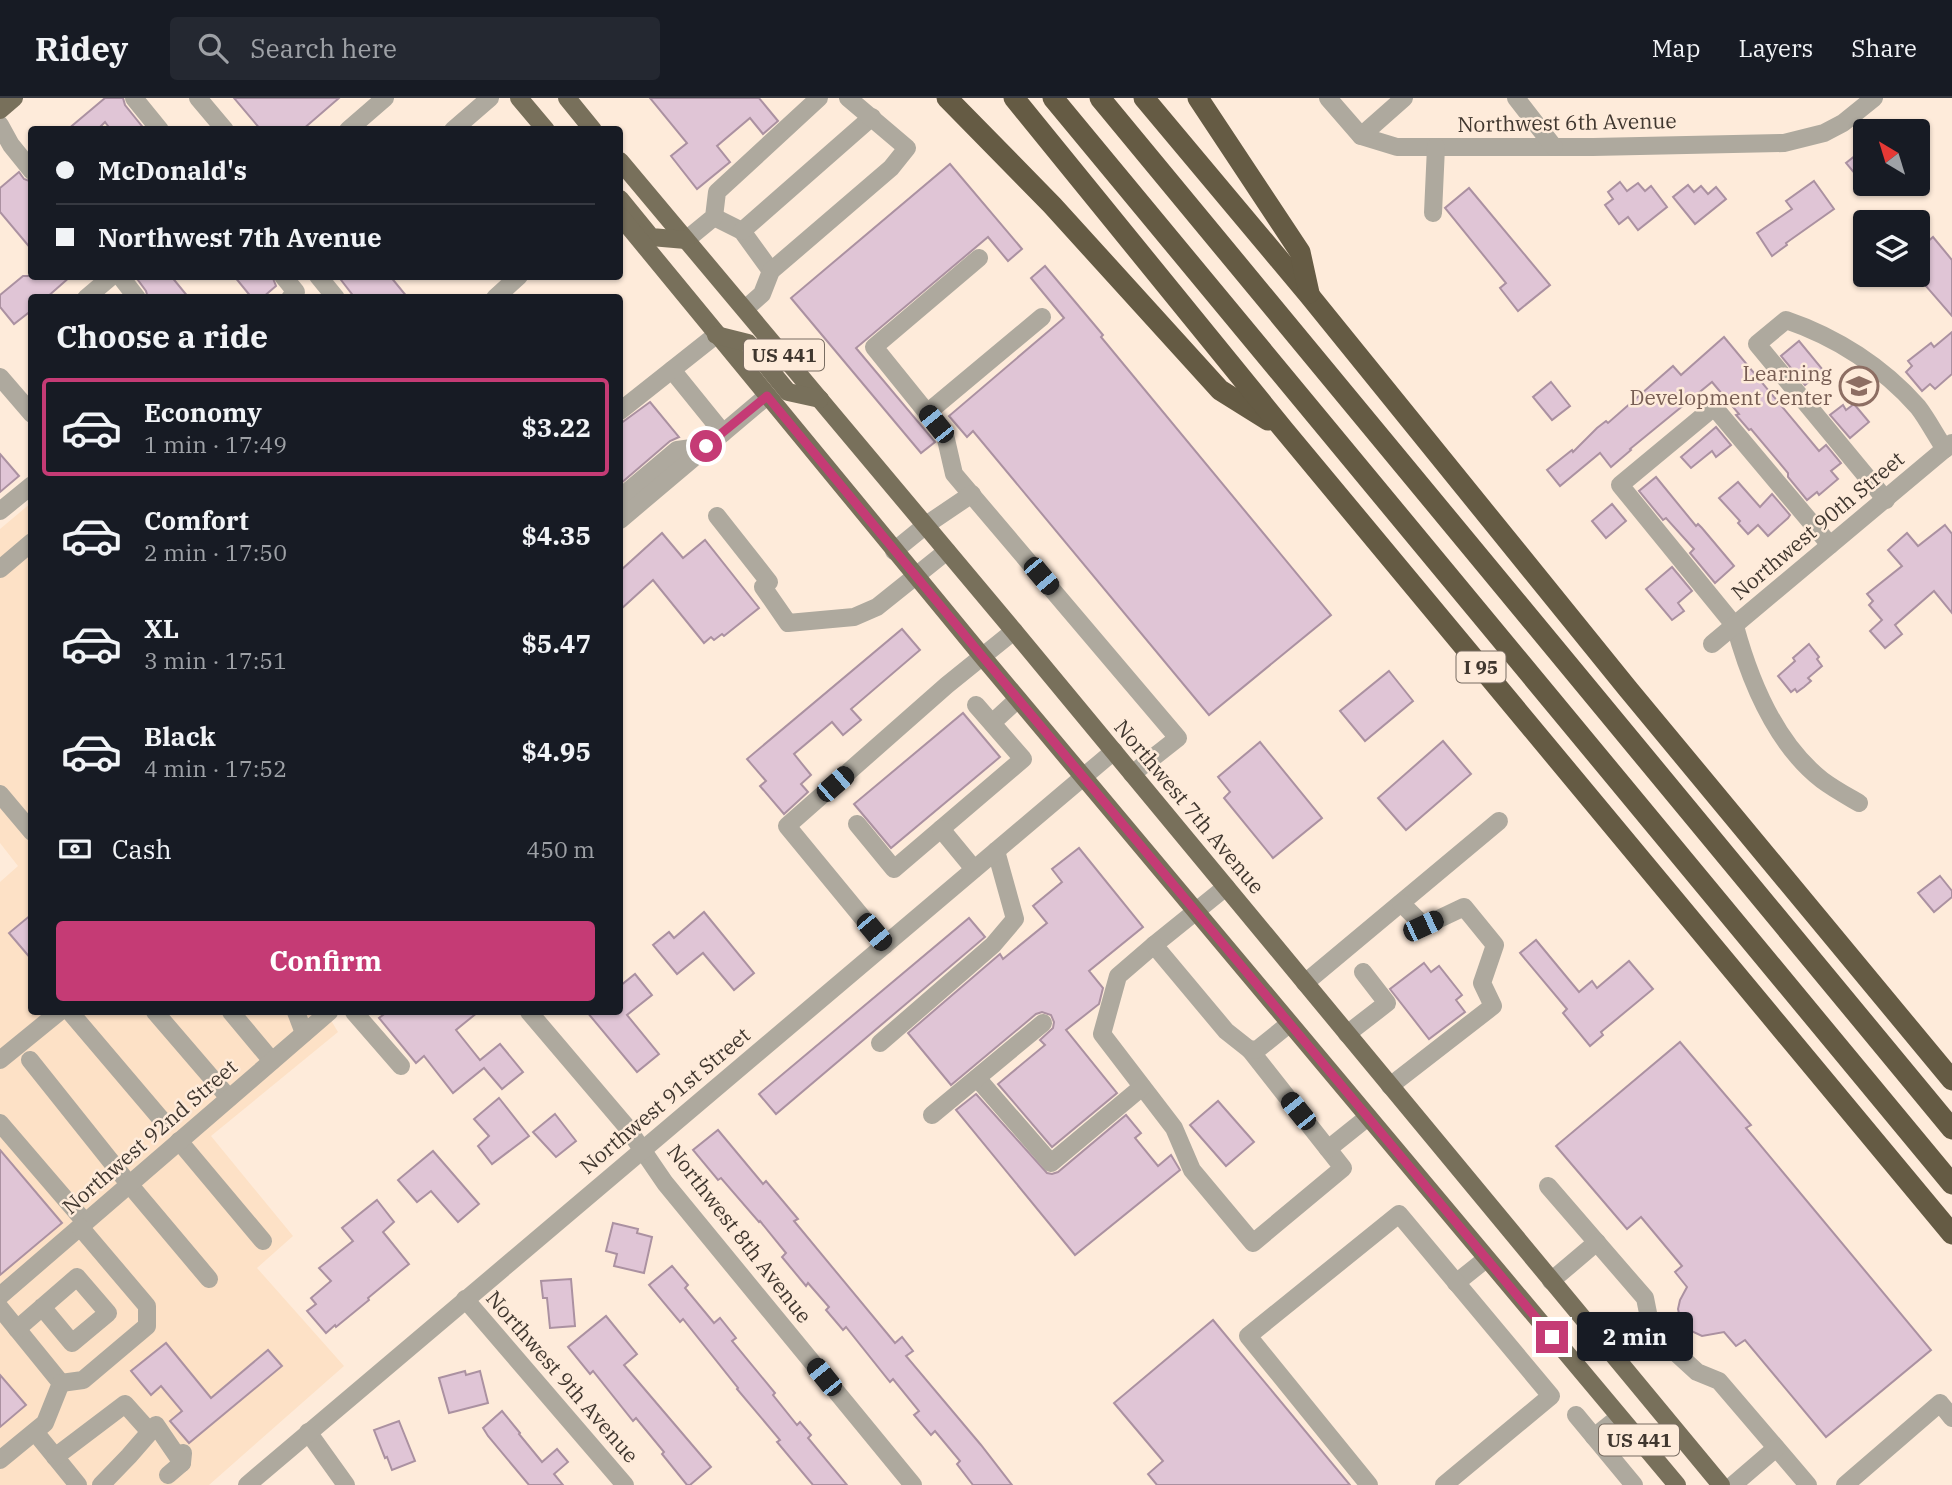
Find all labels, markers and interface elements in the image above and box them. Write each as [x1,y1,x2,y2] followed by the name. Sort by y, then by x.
[170,17,660,80] search box
[35,27,128,70] text: Ridey
[194,29,232,67] icon: search
[250,31,397,65] text: Search here
[1652,32,1700,64] text: Map
[1738,32,1813,64] text: Layers
[1851,32,1917,64] text: Share
[1457,106,1677,138] street label: Northwest 6th Avenue
[1853,119,1930,196] north arrow
[1853,119,1930,287] map controls
[98,153,247,187] text: McDonald's
[1853,210,1930,287] button: layers
[98,220,382,254] text: Northwest 7th Avenue
[56,315,268,357] text: Choose a ride
[744,340,824,370] road number: US 441
[1630,359,1833,411] place label: Learning Development Center
[1838,365,1880,407] school or university icon: Learning Development Center
[144,395,262,429] text: Economy
[60,396,123,459] icon: car
[915,401,958,447] car
[521,410,591,444] text: $3.22
[144,429,287,459] text: 1 min · 17:49
[690,430,722,462] route start
[1725,445,1910,606] street label: Northwest 90th Street
[144,503,249,537] text: Comfort
[60,504,123,567] icon: car
[521,518,591,552] text: $4.35
[144,537,287,567] text: 2 min · 17:50
[1020,553,1063,599] car
[144,611,179,645] text: XL
[60,612,123,675] icon: car
[521,626,591,660] text: $5.47
[144,645,287,675] text: 3 min · 17:51
[1456,652,1506,682] road number: I 95
[1108,713,1271,899] street label: Northwest 7th Avenue
[144,719,216,753] text: Black
[60,720,123,783] icon: car
[521,734,591,768] text: $4.95
[144,753,287,783] text: 4 min · 17:52
[813,762,858,806] car
[56,830,94,868] icon: cash
[112,832,172,866] text: Cash
[526,834,595,864] text: 450 m
[1400,908,1447,944] car
[853,909,896,955] car
[56,921,595,1001] button: Confirm
[573,1021,755,1180] street label: Northwest 91st Street
[56,1053,243,1220] street label: Northwest 92nd Street
[1277,1088,1320,1134] car
[661,1138,818,1328] street label: Northwest 8th Avenue
[480,1284,645,1468] street label: Northwest 9th Avenue
[1576,1312,1692,1362] callout: 2 min
[1536,1321,1568,1353] route end
[1603,1321,1667,1351] text: 2 min
[803,1354,846,1400] car
[1599,1424,1679,1456] road number: US 441

